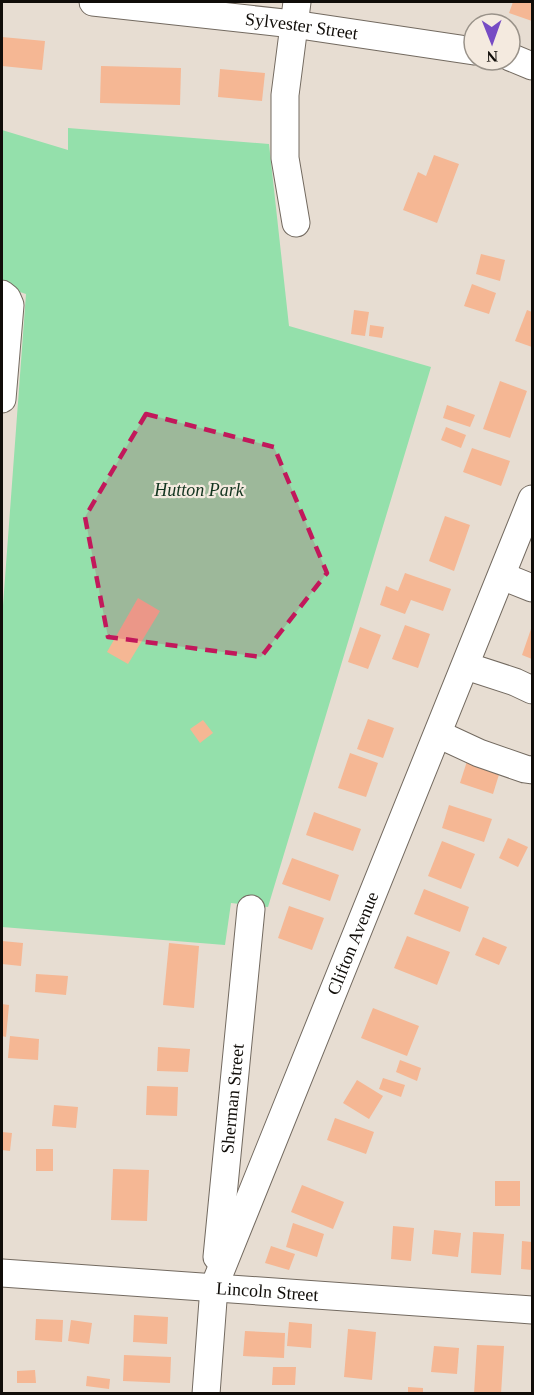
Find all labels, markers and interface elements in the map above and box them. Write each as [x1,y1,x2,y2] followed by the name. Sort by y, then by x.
[244,9,359,44] street label: Sylvester Street
[462,12,522,72] north arrow
[486,48,498,65] text: N
[153,480,245,500] park label: Hutton Park
[323,889,382,998] street label: Clifton Avenue
[217,1043,248,1155] street label: Sherman Street
[215,1278,319,1305] street label: Lincoln Street

